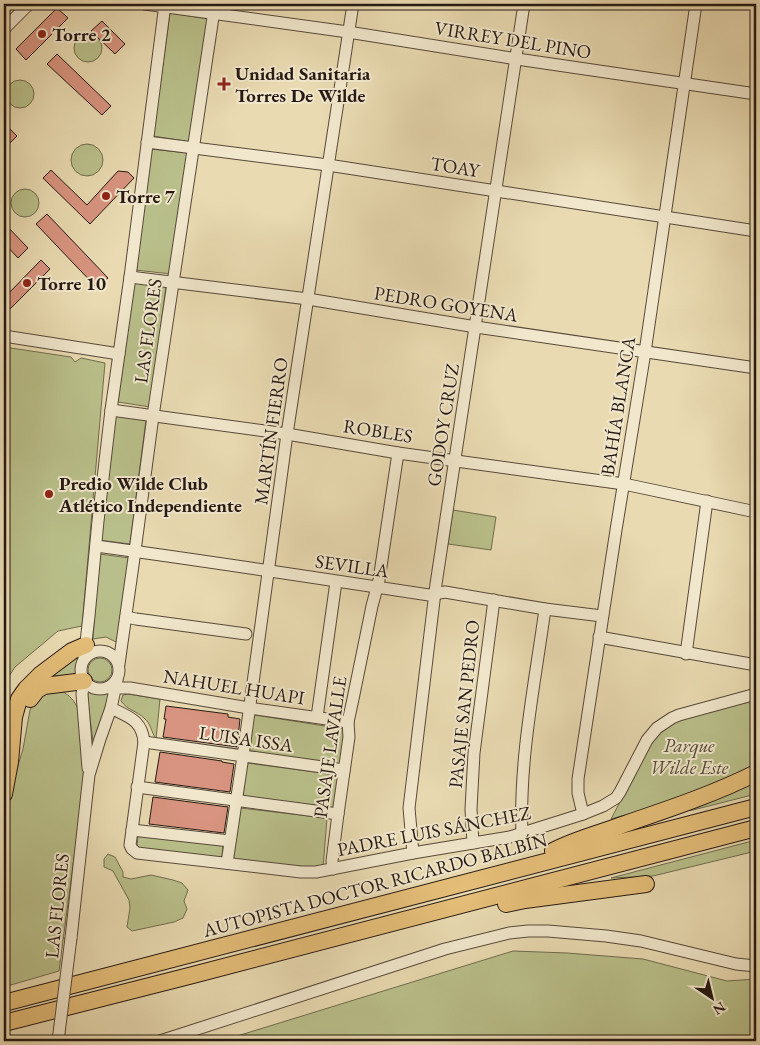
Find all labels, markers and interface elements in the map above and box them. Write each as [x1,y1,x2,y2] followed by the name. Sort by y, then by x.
[433,15,593,65] street label: VIRREY DEL PINO
[52,22,111,47] place label: Torre 2
[36,28,48,40] marker: Torre 2
[235,61,371,108] place label: Unidad Sanitaria Torres De Wilde
[217,77,231,91] marker: Unidad Sanitaria Torres De Wilde
[429,151,482,183] street label: TOAY
[116,184,176,209] place label: Torre 7
[100,190,112,202] marker: Torre 7
[37,271,106,296] place label: Torre 10
[21,277,33,289] marker: Torre 10
[128,277,168,385] street label: LAS FLORES
[372,280,521,328] street label: PEDRO GOYENA
[595,334,641,477] street label: BAHÍA BLANCA
[248,356,294,506] street label: MARTÍN FIERRO
[421,361,465,488] street label: GODOY CRUZ
[342,413,415,449] street label: ROBLES
[58,471,242,518] place label: Predio Wilde Club Atlético Independiente
[43,488,55,500] marker: Predio Wilde Club Atlético Independiente
[314,548,391,584] street label: SEVILLA
[443,619,485,789] street label: PASAJE SAN PEDRO
[162,663,307,711] street label: NAHUEL HUAPI
[308,674,352,819] street label: PASAJE LAVALLE
[197,720,295,758] street label: LUISA ISSA
[650,733,729,780] park label: Parque Wilde Este
[335,800,533,862] street label: PADRE LUIS SÁNCHEZ
[199,827,550,943] street label: AUTOPISTA DOCTOR RICARDO BALBÍN
[39,852,75,960] street label: LAS FLORES
[688,972,738,1022] north arrow
[709,998,729,1020] text: N

